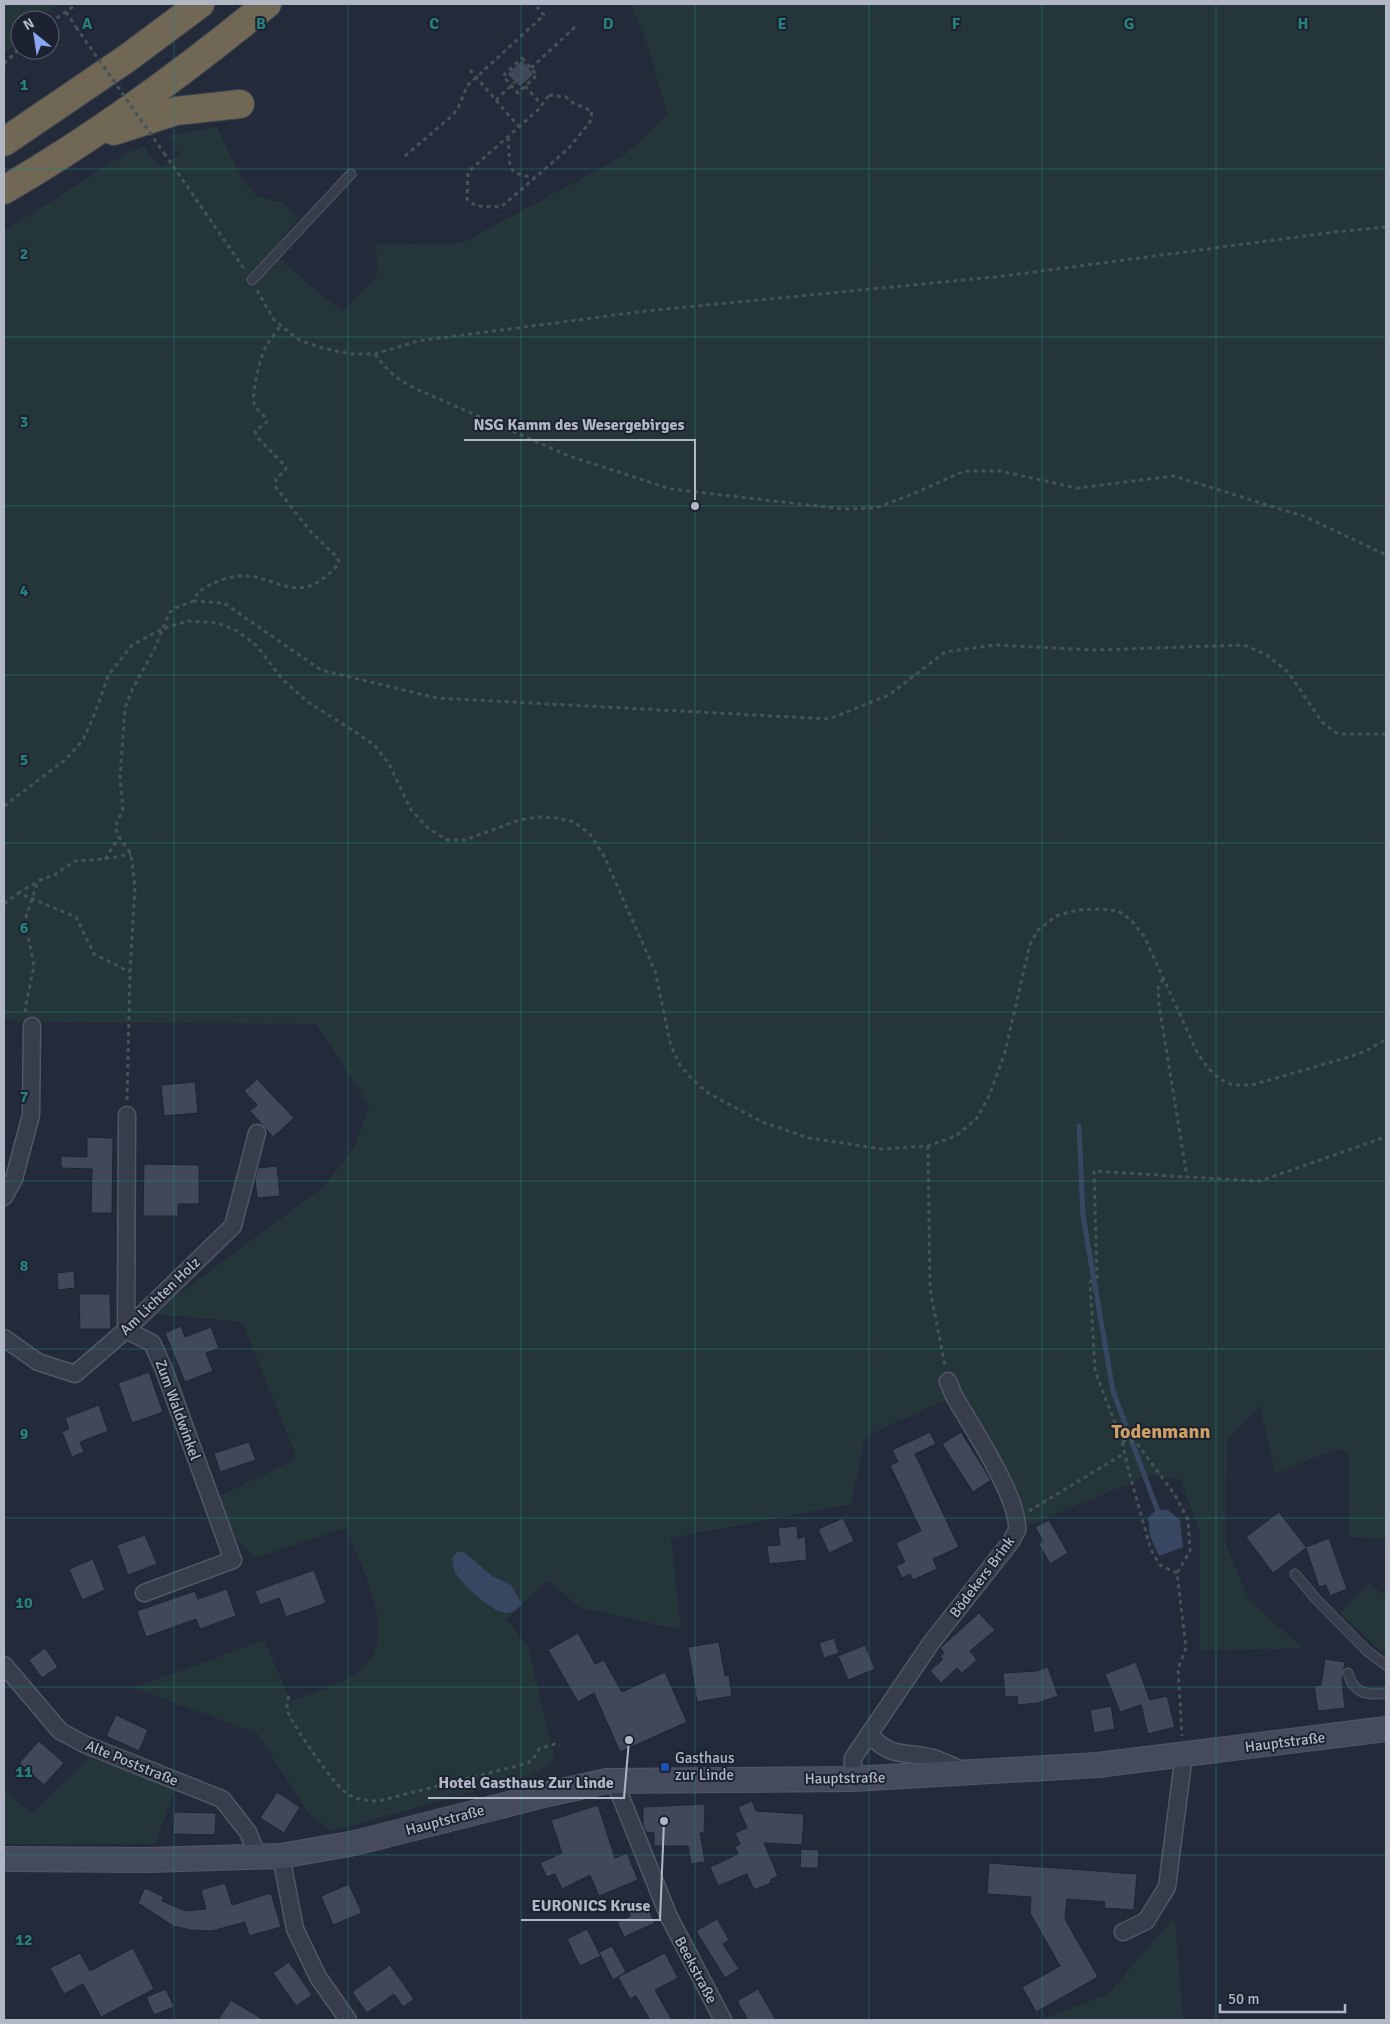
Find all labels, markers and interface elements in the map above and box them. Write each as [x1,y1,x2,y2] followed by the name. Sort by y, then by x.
[10,10,60,60] north arrow
[20,14,37,34] text: N
[82,14,93,34] text: A
[256,14,266,34] text: B
[429,14,439,34] text: C
[603,14,614,34] text: D
[777,14,787,34] text: E
[952,14,961,34] text: F
[1124,14,1134,34] text: G
[1298,14,1308,34] text: H
[20,75,29,95] text: 1
[20,244,28,264] text: 2
[464,409,695,440] callout: NSG Kamm des Wesergebirges
[20,412,28,432] text: 3
[473,415,685,435] text: NSG Kamm des Wesergebirges
[20,581,29,601] text: 4
[20,750,28,770] text: 5
[20,918,29,938] text: 6
[20,1087,29,1107] text: 7
[116,1253,204,1339] street label: Am Lichten Holz
[20,1256,29,1276] text: 8
[151,1357,205,1463] street label: Zum Waldwinkel
[1112,1419,1210,1444] district label: Todenmann
[20,1424,29,1444] text: 9
[946,1533,1019,1621] street label: Bödekers Brink
[15,1593,33,1613] text: 10
[1244,1728,1326,1756] street label: Hauptstraße
[83,1736,181,1790] street label: Alte Poststraße
[675,1749,735,1784] place label: Gasthaus zur Linde
[659,1761,671,1773] marker: Gasthaus zur Linde
[15,1762,33,1782] text: 11
[428,1767,624,1798] callout: Hotel Gasthaus Zur Linde
[804,1768,886,1788] street label: Hauptstraße
[438,1773,614,1793] text: Hotel Gasthaus Zur Linde
[404,1801,486,1839] street label: Hauptstraße
[521,1889,660,1920] callout: EURONICS Kruse
[532,1896,650,1916] text: EURONICS Kruse
[15,1930,33,1950] text: 12
[671,1933,721,2007] street label: Beekstraße
[1220,1982,1345,2014] scale bar
[1228,1990,1259,2008] text: 50 m

